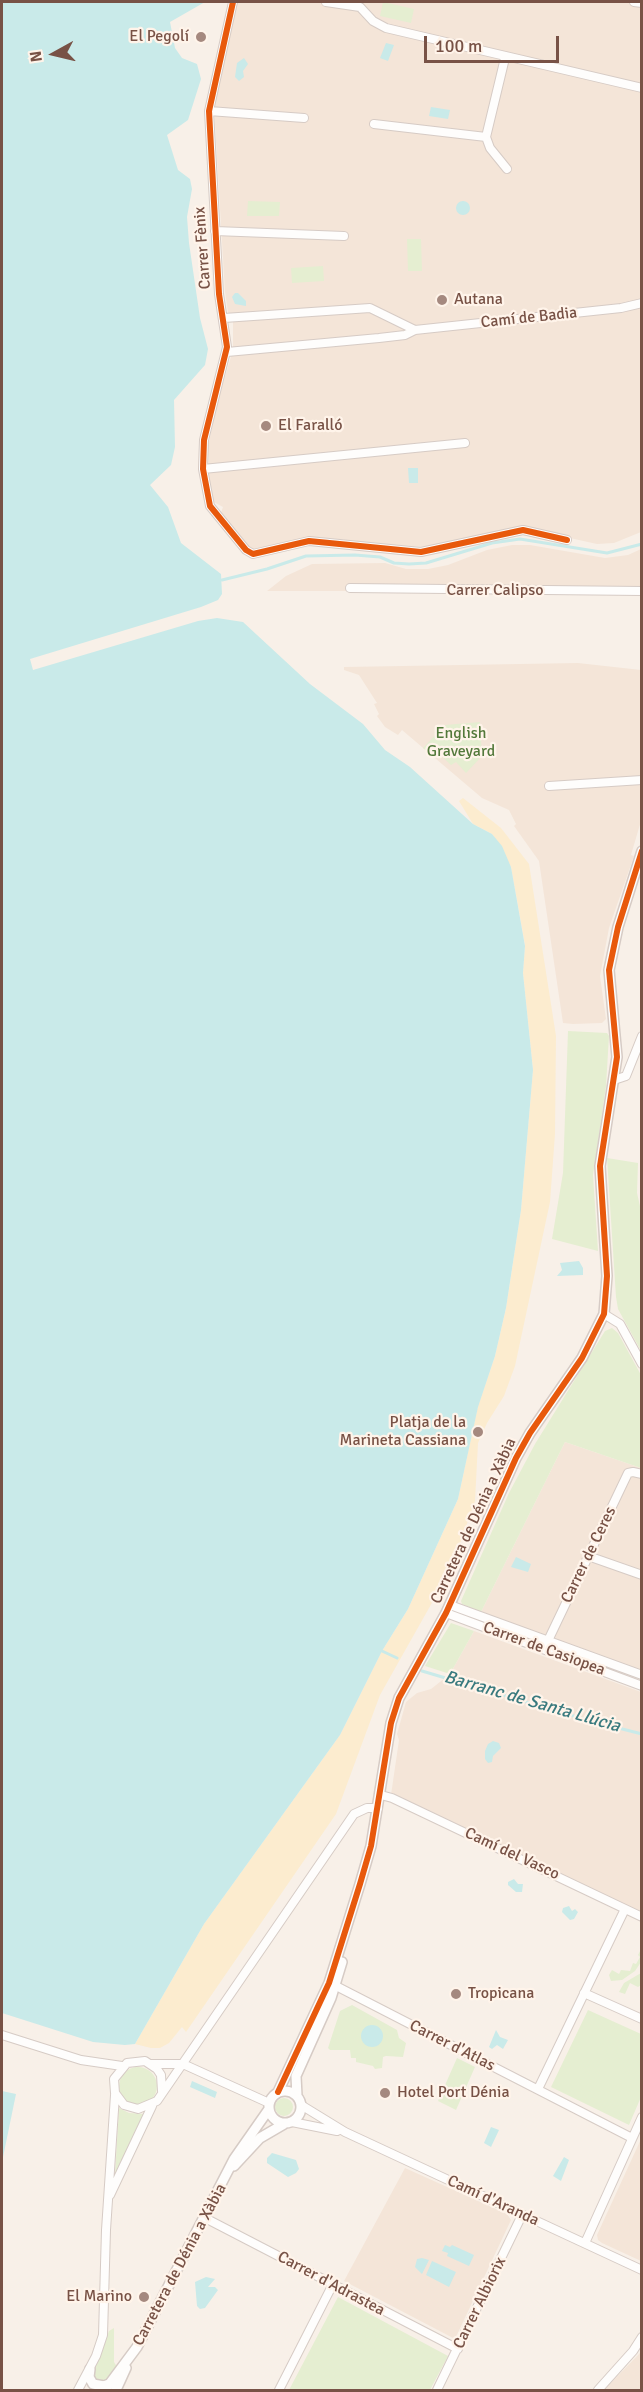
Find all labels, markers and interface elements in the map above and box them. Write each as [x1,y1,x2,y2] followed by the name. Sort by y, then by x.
[24,24,84,84] north arrow
[427,24,562,62] scale bar
[129,27,189,47] place label: El Pegolí
[194,30,208,44] marker: El Pegolí
[435,35,482,57] text: 100 m
[25,50,47,63] text: N
[191,206,215,290] street label: Carrer Fènix
[454,290,503,310] place label: Autana
[435,293,449,307] marker: Autana
[480,303,578,333] street label: Camí de Badia
[278,416,342,436] place label: El Faralló
[259,419,273,433] marker: El Faralló
[447,581,543,601] street label: Carrer Calipso
[427,724,495,762] park label: English Graveyard
[340,1413,466,1451] place label: Platja de la Marineta Cassiana
[471,1425,485,1439] marker: Platja de la Marineta Cassiana
[427,1435,521,1607] street label: Carretera de Dénia a Xàbia
[557,1504,621,1606] street label: Carrer de Ceres
[480,1618,608,1680] street label: Carrer de Casiopea
[441,1667,623,1737] water label: Barranc de Santa Llúcia
[462,1824,562,1884] street label: Camí del Vasco
[468,1984,534,2004] place label: Tropicana
[449,1987,463,2001] marker: Tropicana
[406,2016,498,2076] street label: Carrer d'Atlas
[397,2083,509,2103] place label: Hotel Port Dénia
[378,2086,392,2100] marker: Hotel Port Dénia
[444,2171,542,2231] street label: Camí d'Aranda
[129,2181,231,2349] street label: Carretera de Dénia a Xàbia
[274,2248,388,2320] street label: Carrer d'Adrastea
[450,2254,510,2352] street label: Carrer Albiorix
[66,2287,132,2307] place label: El Marino
[137,2290,151,2304] marker: El Marino

